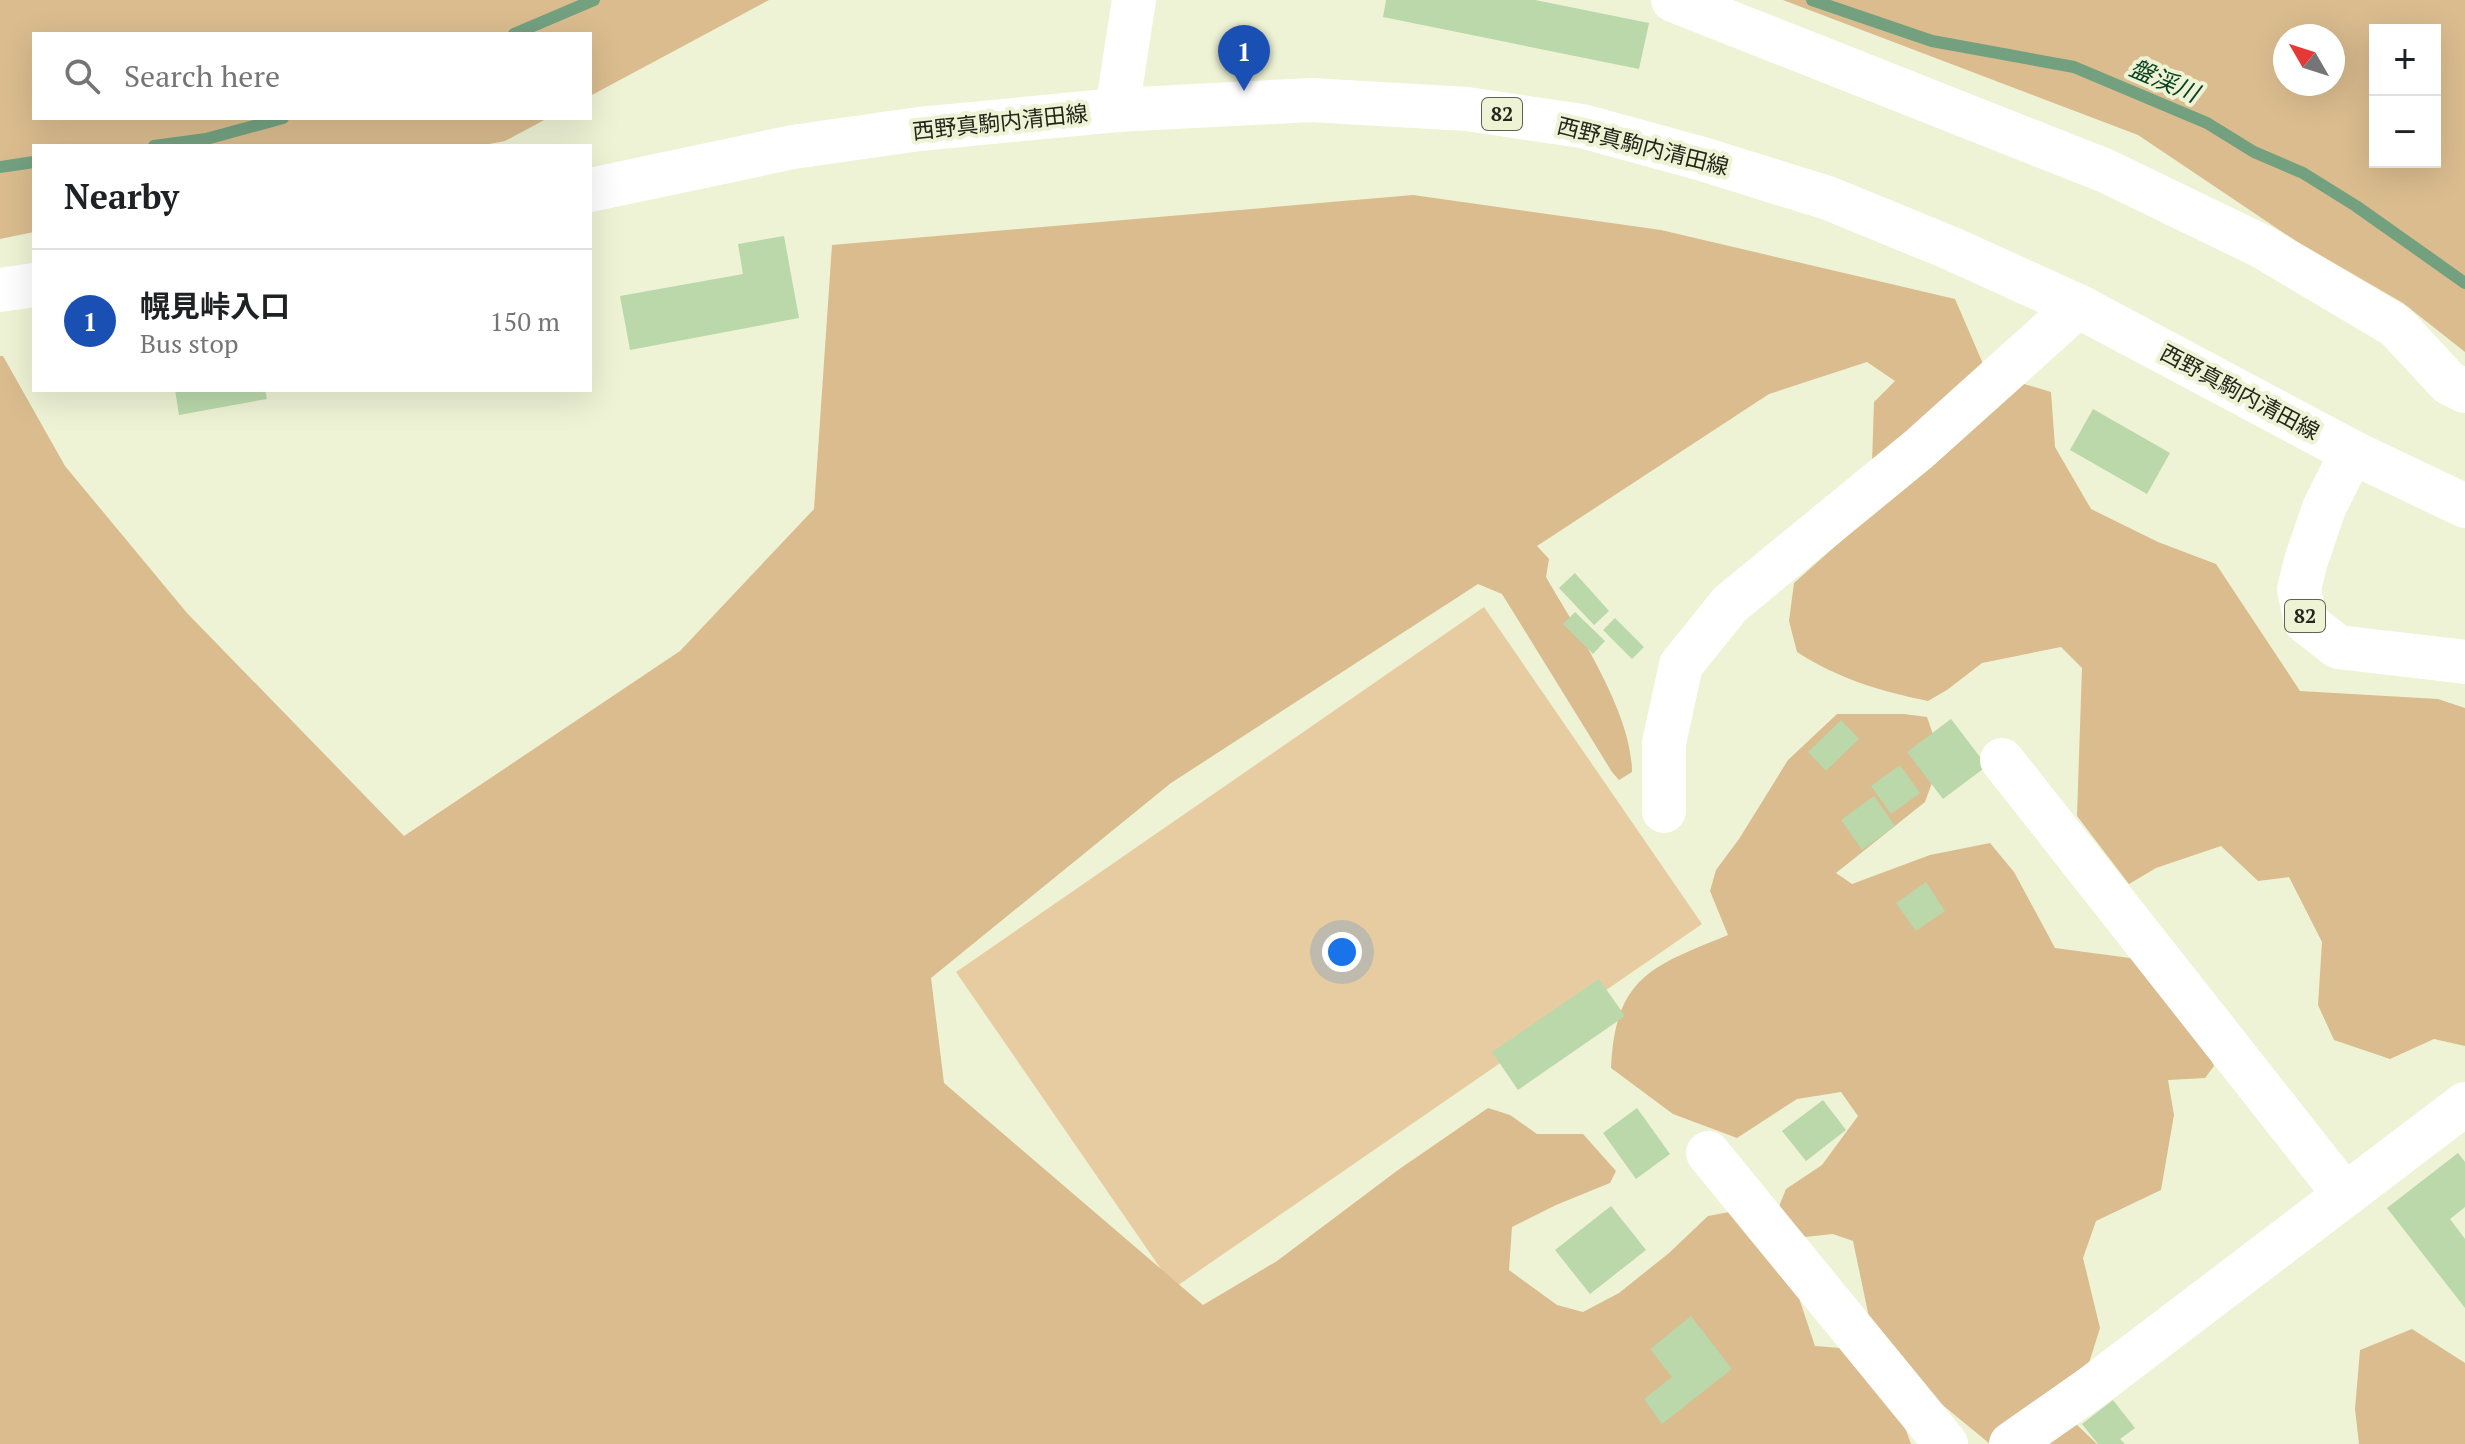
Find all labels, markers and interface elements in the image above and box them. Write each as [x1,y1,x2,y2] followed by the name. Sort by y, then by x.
[2273,24,2345,96] north arrow
[2369,24,2441,168] map controls
[2369,24,2441,96] button: +
[1218,25,1270,91] pin: 1
[32,32,592,120] search box
[2125,51,2207,110] water label: 盤渓川
[60,54,104,98] icon: search
[124,56,280,96] text: Search here
[2369,96,2441,168] button: −
[911,98,1089,145] street label: 西野真駒内清田線
[1482,98,1522,130] road number: 82
[1554,110,1732,181] street label: 西野真駒内清田線
[64,174,179,219] text: Nearby
[140,286,290,326] text: 幌見峠入口
[83,304,97,338] text: 1
[490,304,560,338] text: 150 m
[140,326,239,360] text: Bus stop
[2156,337,2325,446] street label: 西野真駒内清田線
[2285,600,2325,632] road number: 82
[1322,932,1362,972] your location

